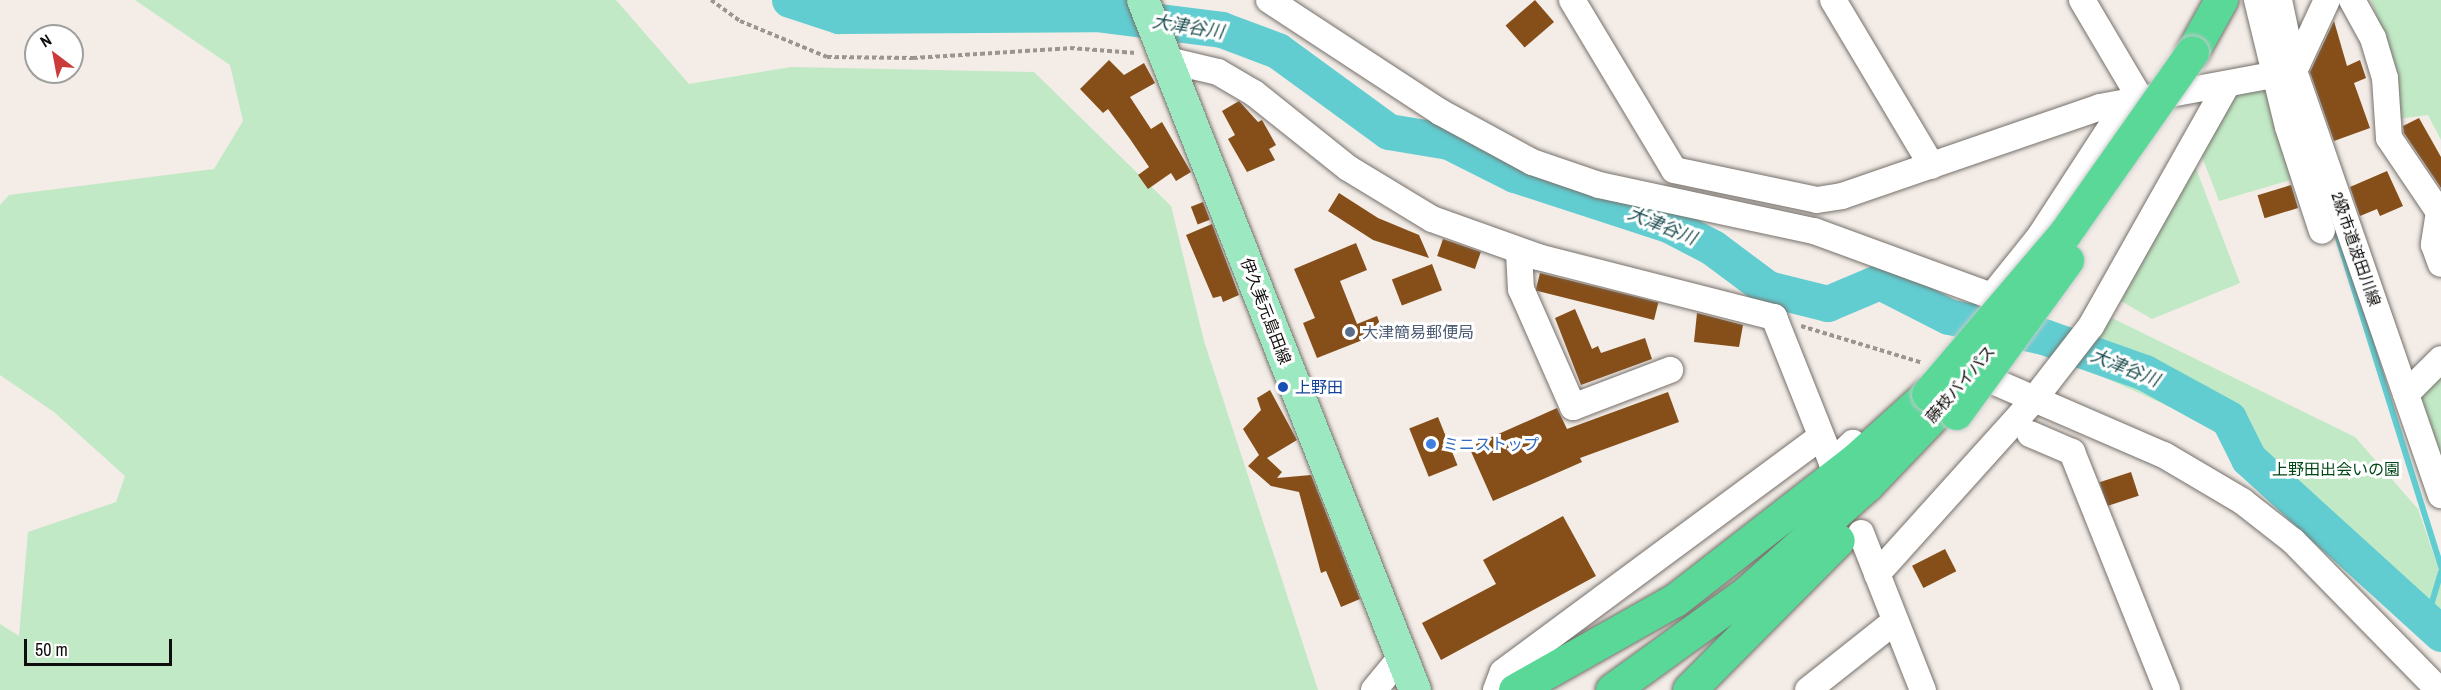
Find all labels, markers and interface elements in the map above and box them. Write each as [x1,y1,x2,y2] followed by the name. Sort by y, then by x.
[1151,11,1225,43] water label: 大津谷川
[24,24,84,84] north arrow
[36,29,55,52] text: N
[2328,189,2384,309] street label: 2級市道波田川線
[1625,203,1699,249] water label: 大津谷川
[1237,255,1295,367] street label: 伊久美元島田線
[1362,322,1474,342] place label: 大津簡易郵便局
[1343,325,1357,339] marker: 大津簡易郵便局
[1921,341,1999,427] street label: 藤枝バイパス
[2088,345,2162,391] water label: 大津谷川
[1295,377,1343,397] place label: 上野田
[1276,380,1290,394] marker: 上野田
[1443,434,1539,454] place label: ミニストップ
[1424,437,1438,451] marker: ミニストップ
[2272,459,2400,479] park label: 上野田出会いの園
[27,627,176,665] scale bar
[35,637,68,662] text: 50 m

